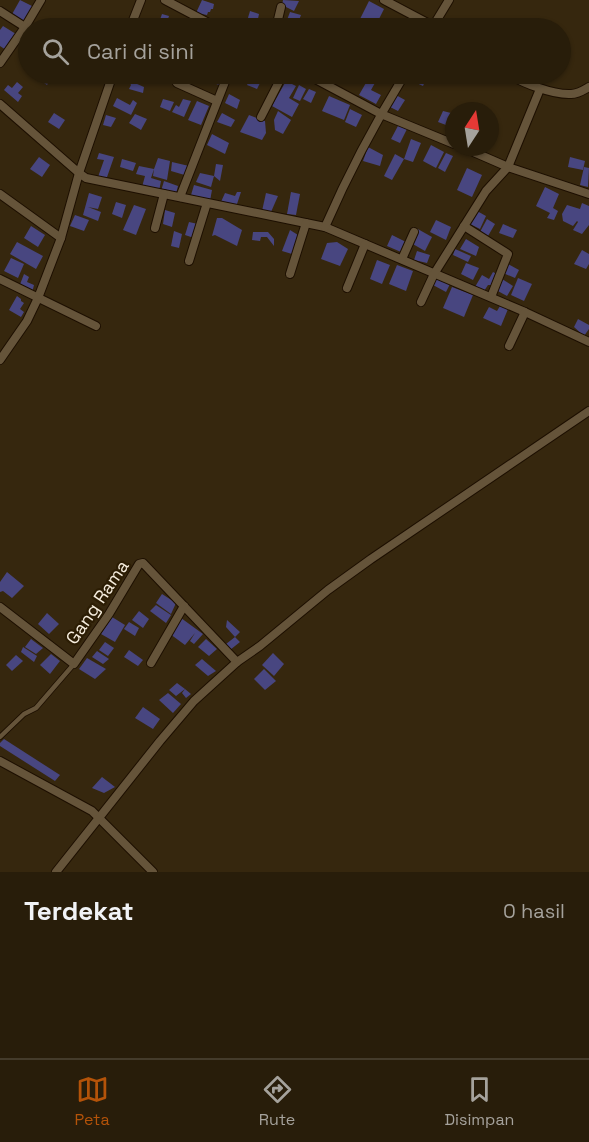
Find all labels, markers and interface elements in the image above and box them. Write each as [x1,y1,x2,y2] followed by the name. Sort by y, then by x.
[18,18,571,84] search box
[39,35,72,68] icon: search
[87,37,194,65] text: Cari di sini
[445,102,499,156] north arrow
[60,555,134,649] street label: Gang Rama
[24,894,134,928] text: Terdekat
[503,898,565,924] text: 0 hasil
[75,1073,110,1130] tab: Peta
[259,1073,295,1130] tab: Rute
[444,1073,514,1130] tab: Disimpan

